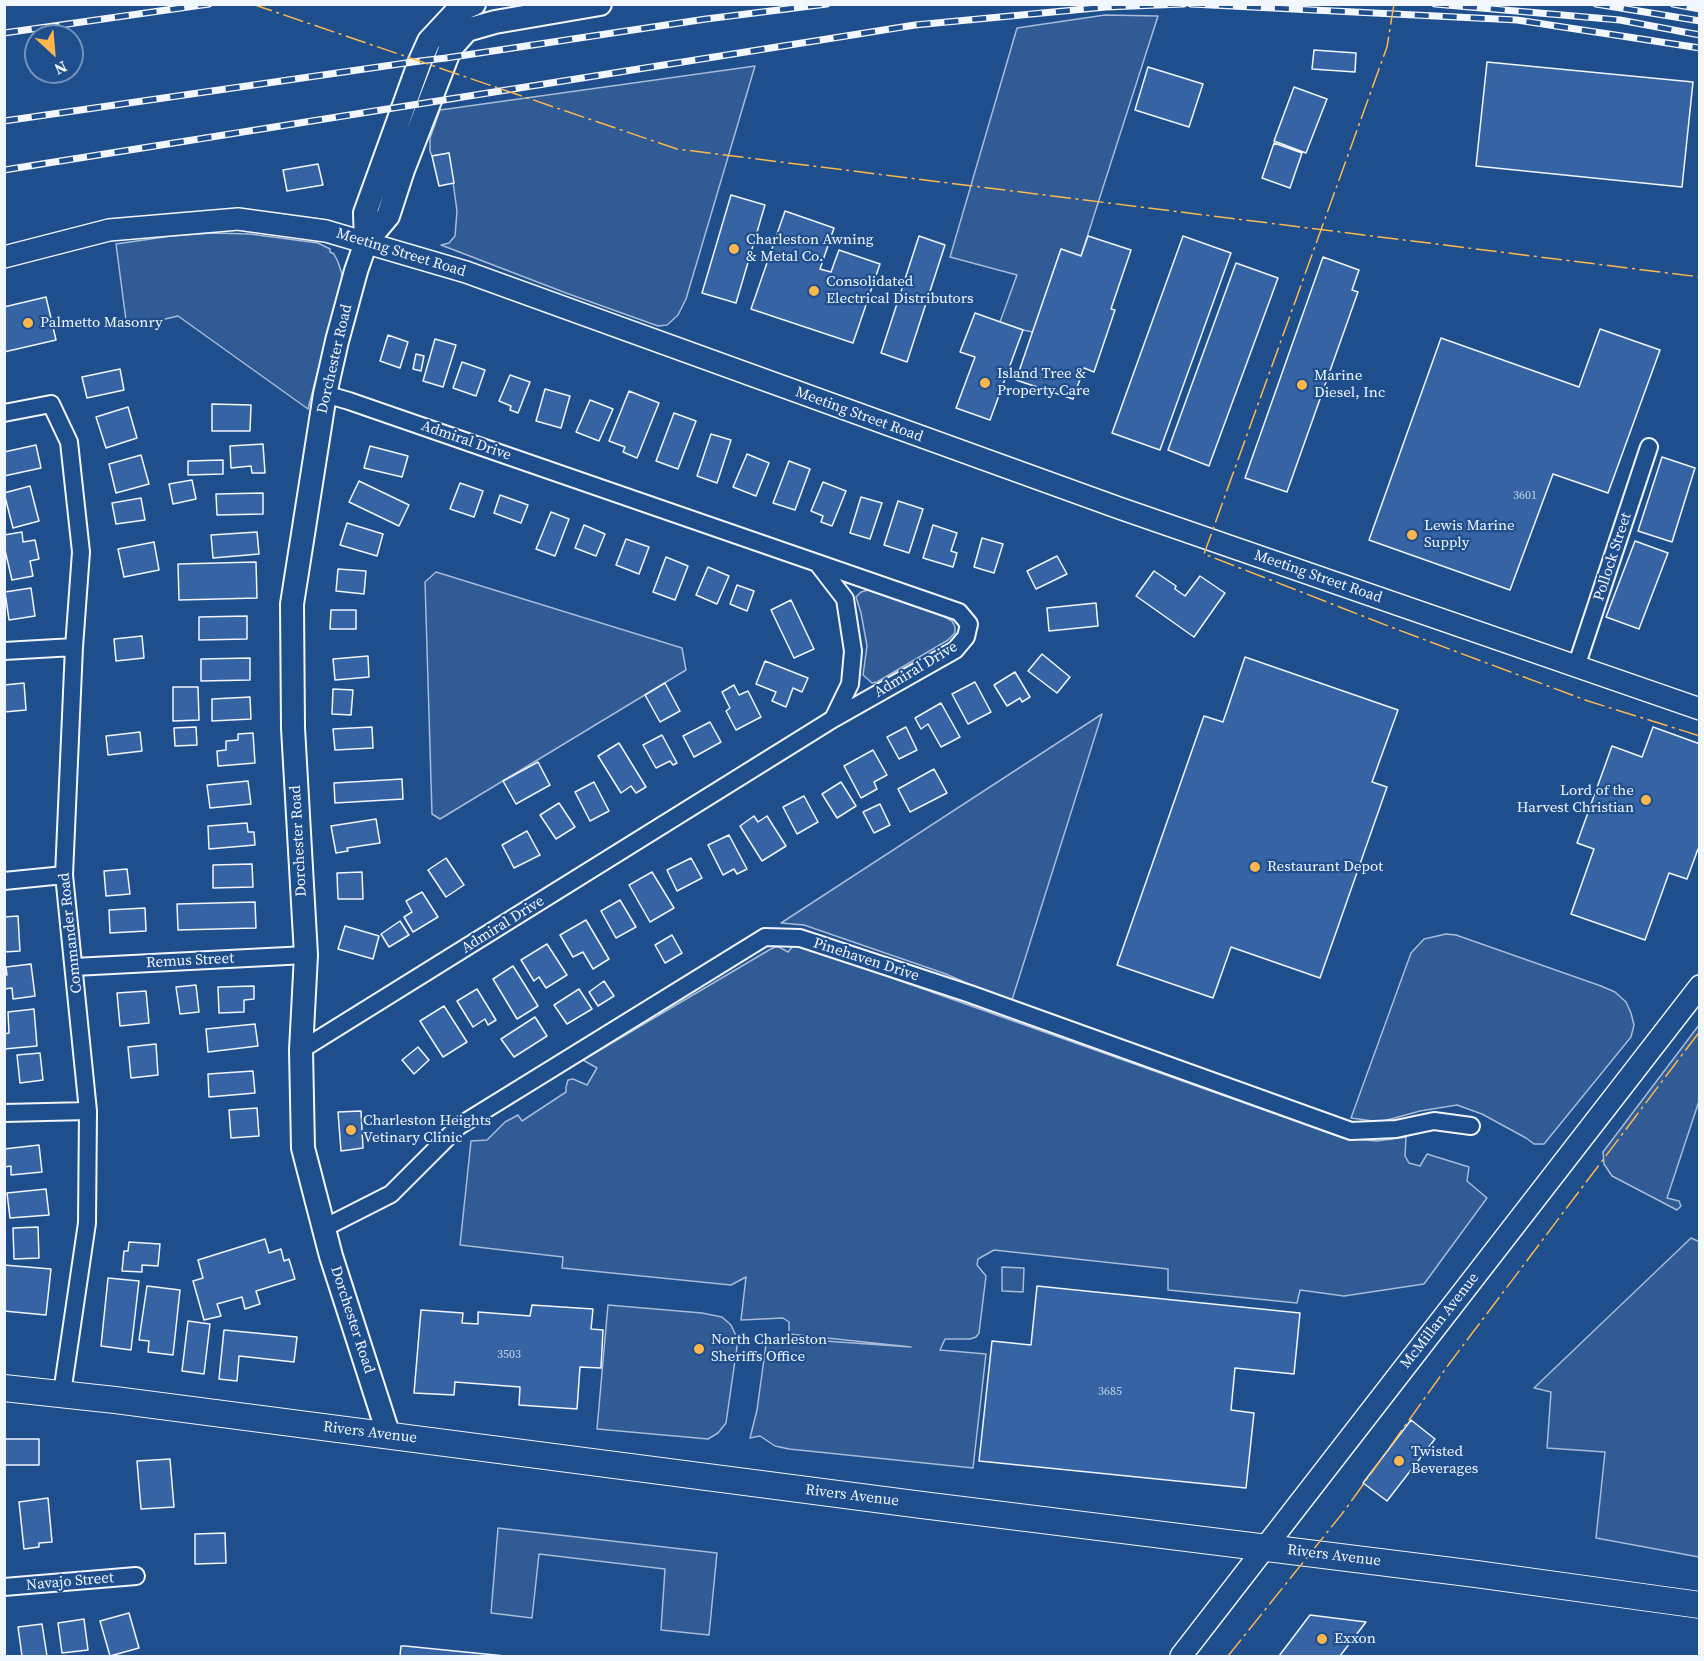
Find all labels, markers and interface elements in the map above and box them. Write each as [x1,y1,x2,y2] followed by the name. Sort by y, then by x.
[24,24,84,84] north arrow
[51,56,71,81] text: N
[334,225,468,281] street label: Meeting Street Road
[746,231,873,266] place label: Charleston Awning & Metal Co.
[727,242,741,256] marker: Charleston Awning & Metal Co.
[826,273,973,308] place label: Consolidated Electrical Distributors
[807,284,821,298] marker: Consolidated Electrical Distributors
[314,303,356,415] street label: Dorchester Road
[40,314,163,332] place label: Palmetto Masonry
[21,316,35,330] marker: Palmetto Masonry
[997,365,1090,400] place label: Island Tree & Property Care
[1314,367,1385,402] place label: Marine Diesel, Inc
[978,376,992,390] marker: Island Tree & Property Care
[1295,378,1309,392] marker: Marine Diesel, Inc
[793,384,925,446] street label: Meeting Street Road
[419,417,513,465] street label: Admiral Drive
[1513,489,1537,503] house number: 3601
[1590,511,1636,603] street label: Pollock Street
[1424,517,1515,552] place label: Lewis Marine Supply
[1405,528,1419,542] marker: Lewis Marine Supply
[1251,547,1385,607] street label: Meeting Street Road
[871,638,961,702] street label: Admiral Drive
[1517,782,1634,817] place label: Lord of the Harvest Christian
[287,785,311,897] street label: Dorchester Road
[1639,793,1653,807] marker: Lord of the Harvest Christian
[1267,858,1383,876] place label: Restaurant Depot
[1248,860,1262,874] marker: Restaurant Depot
[56,872,86,994] street label: Commander Road
[458,892,548,958] street label: Admiral Drive
[811,934,921,986] street label: Pinehaven Drive
[145,950,235,972] street label: Remus Street
[363,1112,491,1147] place label: Charleston Heights Vetinary Clinic
[344,1123,358,1137] marker: Charleston Heights Vetinary Clinic
[326,1264,378,1376] street label: Dorchester Road
[1397,1269,1483,1373] street label: McMillan Avenue
[711,1331,827,1366] place label: North Charleston Sheriffs Office
[692,1342,706,1356] marker: North Charleston Sheriffs Office
[497,1348,521,1362] house number: 3503
[1098,1385,1122,1399] house number: 3685
[322,1418,418,1448] street label: Rivers Avenue
[1411,1443,1478,1478] place label: Twisted Beverages
[1392,1454,1406,1468] marker: Twisted Beverages
[804,1481,900,1511] street label: Rivers Avenue
[1286,1541,1382,1571] street label: Rivers Avenue
[25,1569,115,1595] street label: Navajo Street
[1334,1630,1376,1648] place label: Exxon
[1315,1632,1329,1646] marker: Exxon

